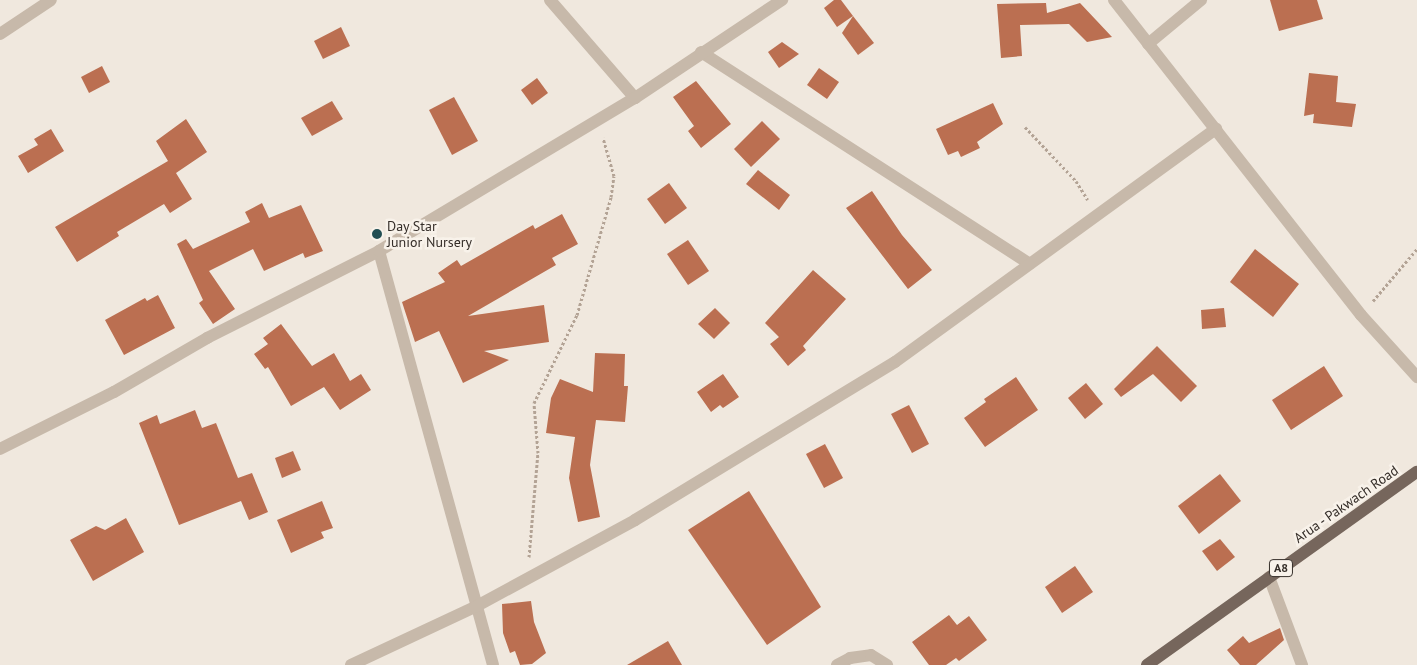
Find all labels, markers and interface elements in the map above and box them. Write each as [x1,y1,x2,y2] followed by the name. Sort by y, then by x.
[387,218,472,250] place label: Day Star Junior Nursery
[371,228,383,240] marker: Day Star Junior Nursery
[1290,461,1402,547] street label: Arua - Pakwach Road
[1268,558,1294,578] road number: A8

